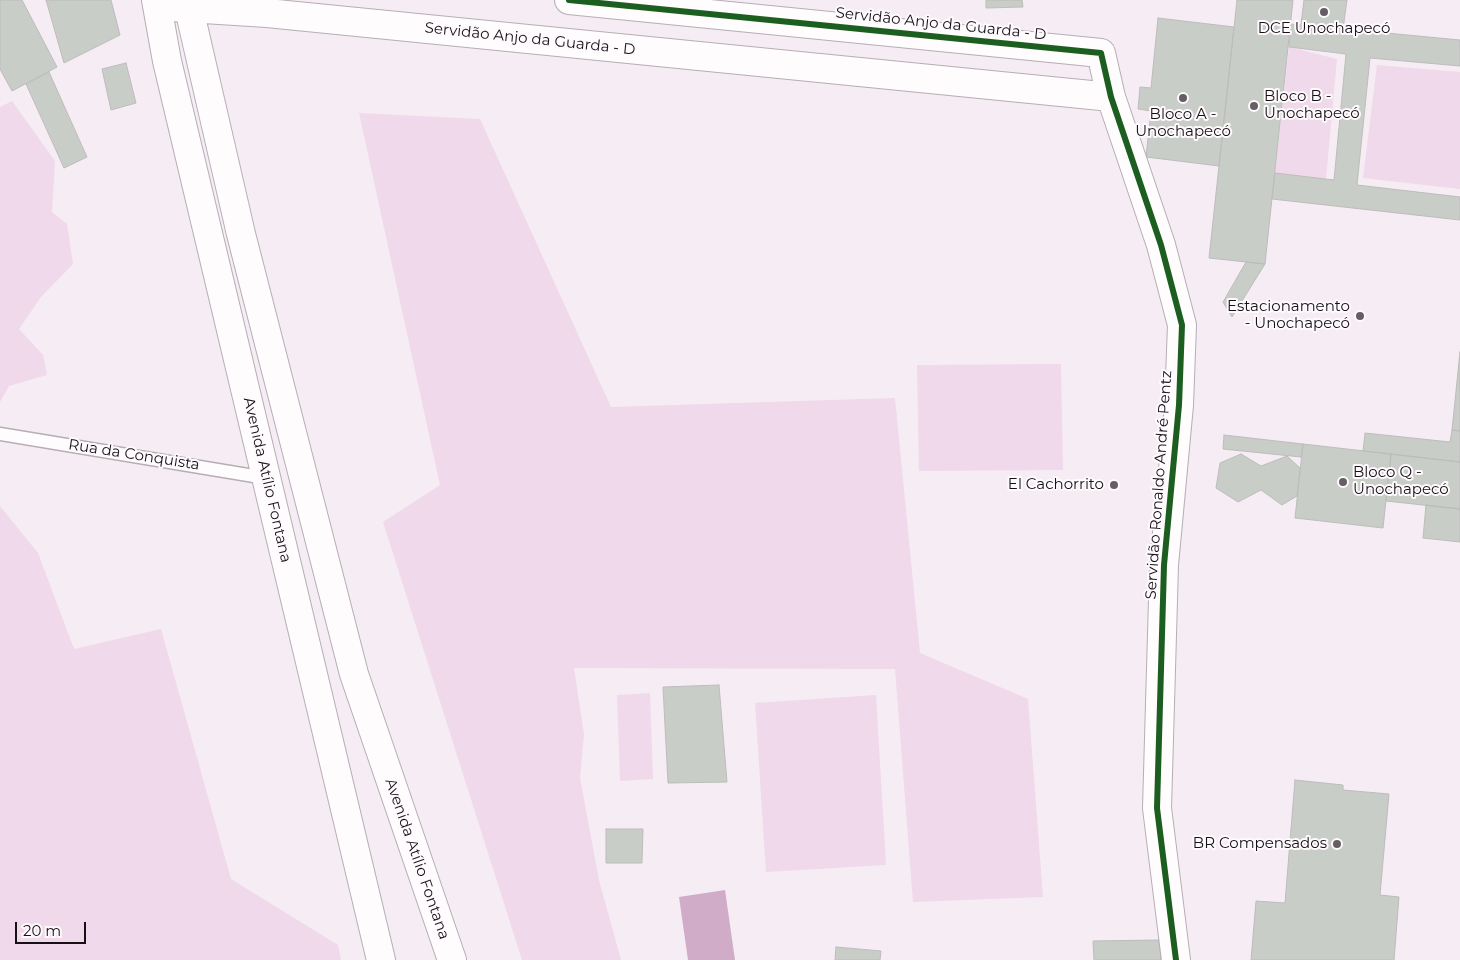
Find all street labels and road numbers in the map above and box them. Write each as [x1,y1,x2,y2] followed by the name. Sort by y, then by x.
[835,4,1047,44] street label: Servidão Anjo da Guarda - D
[424,19,636,59] street label: Servidão Anjo da Guarda - D
[1142,370,1176,600] street label: Servidão Ronaldo André Pentz
[239,396,295,564] street label: Avenida Atílio Fontana
[67,436,201,474] street label: Rua da Conquista
[381,776,453,942] street label: Avenida Atílio Fontana

